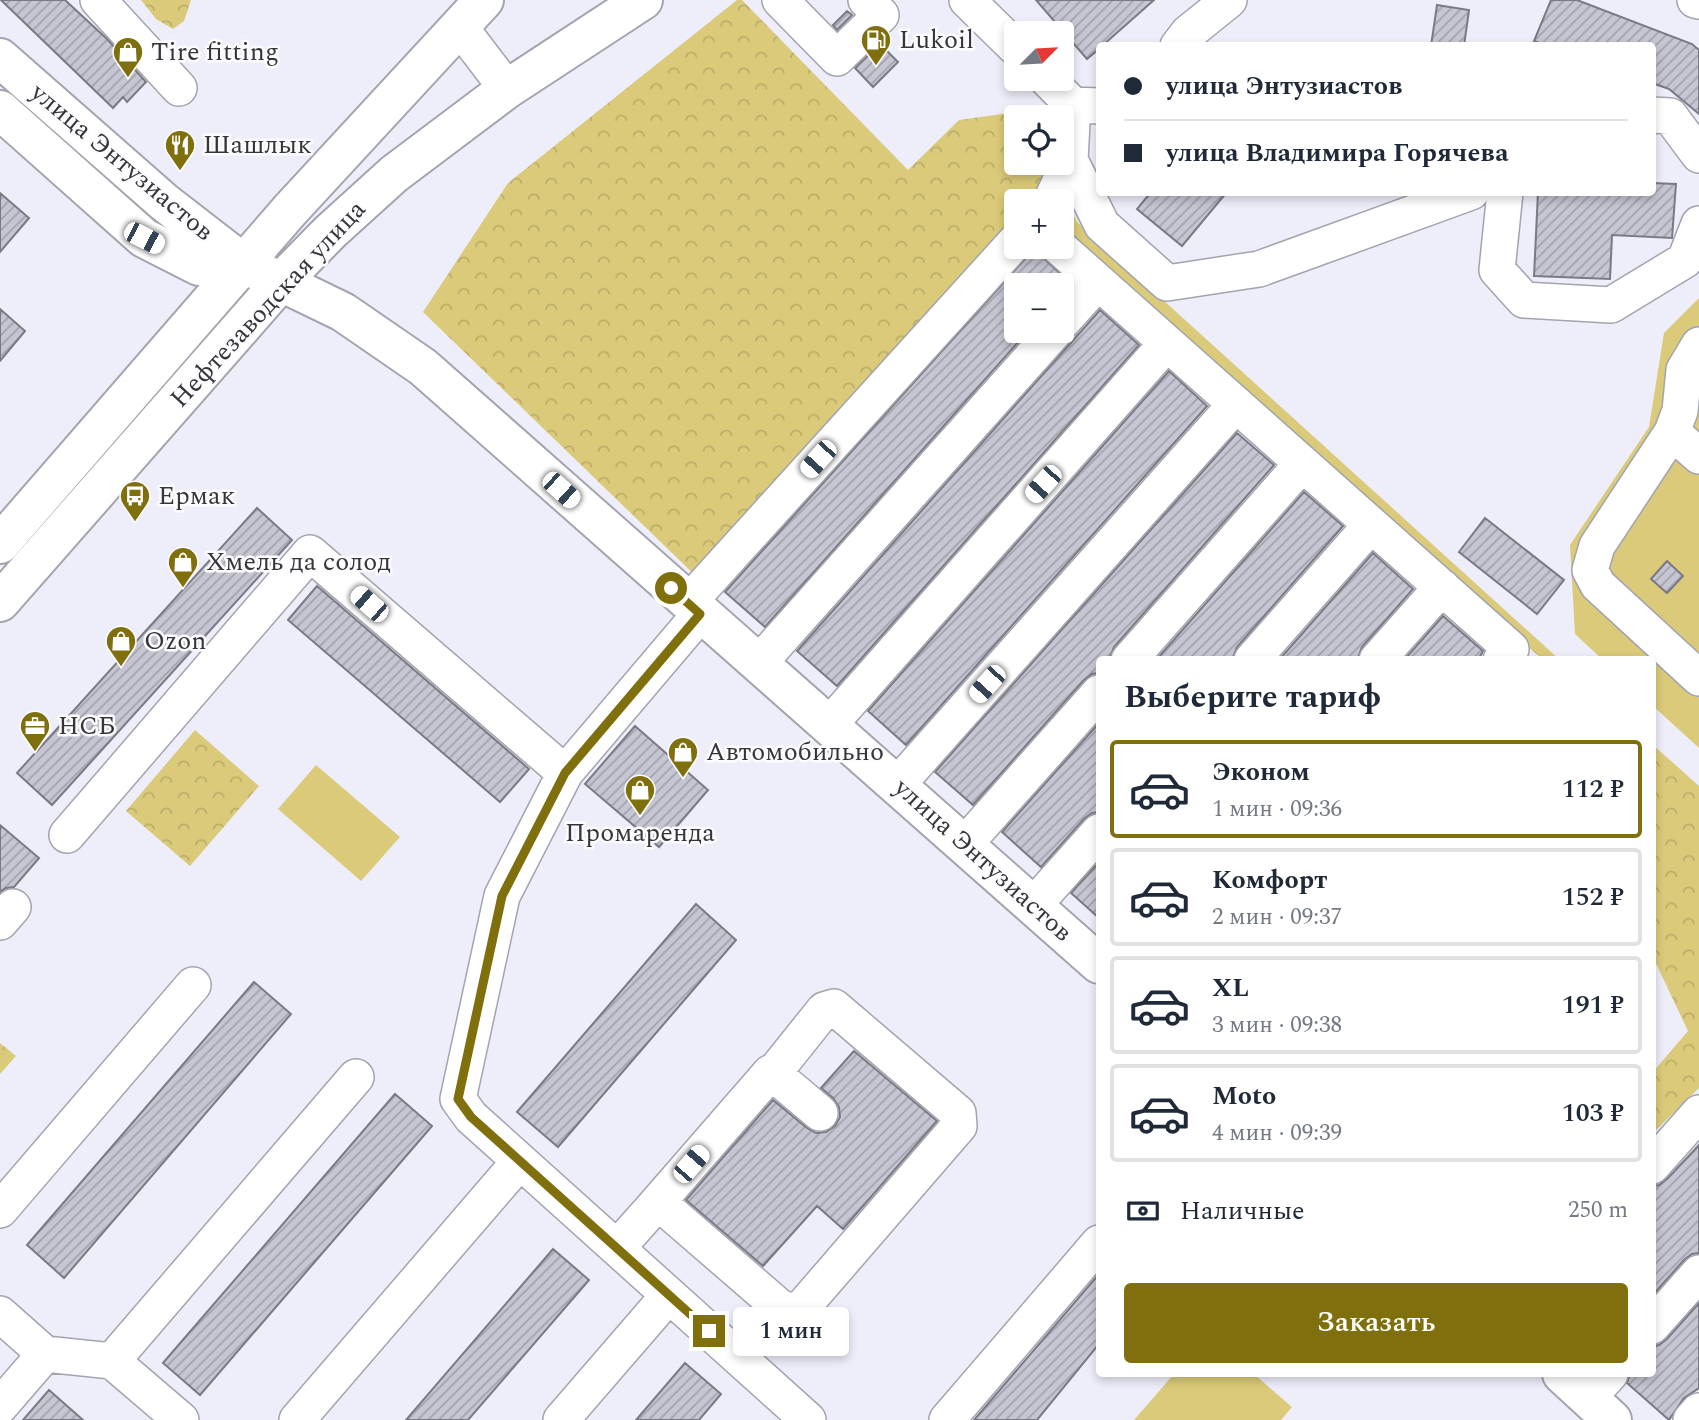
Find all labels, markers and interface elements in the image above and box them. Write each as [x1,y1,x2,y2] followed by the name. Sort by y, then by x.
[899,20,974,60] place label: Lukoil
[1004,21,1074,91] north arrow
[1004,21,1074,343] map controls
[859,23,893,67] fuel station icon: Lukoil
[151,32,279,72] place label: Tire fitting
[111,35,145,79] shop icon: Tire fitting
[1166,66,1402,106] text: улица Энтузиастов
[21,73,222,251] street label: улица Энтузиастов
[1004,105,1074,175] button: locate
[203,125,312,165] place label: Шашлык
[163,128,197,172] restaurant icon: Шашлык
[1166,133,1509,173] text: улица Владимира Горячева
[1004,189,1074,259] button: +
[160,191,376,417] street label: Нефтезаводская улица
[121,219,168,257] car
[1004,273,1074,343] button: −
[797,436,840,482] car
[1022,461,1065,507] car
[539,468,584,512] car
[158,476,235,516] place label: Ермак
[118,479,152,523] bus stop icon: Ермак
[206,542,391,582] place label: Хмель да солод
[166,545,200,589] shop icon: Хмель да солод
[655,572,687,604] route start
[347,582,392,626] car
[144,621,206,661] place label: Ozon
[104,624,138,668] shop icon: Ozon
[966,661,1009,707] car
[1124,673,1381,722] text: Выберите тариф
[58,706,115,746] place label: НСБ
[18,709,52,753] office icon: НСБ
[706,732,884,772] place label: Автомобильно
[666,735,700,779] shop icon: Автомобильно
[1212,752,1310,792] text: Эконом
[1128,758,1191,821] icon: car
[884,768,1081,951] street label: улица Энтузиастов
[1562,769,1624,809] text: 112 ₽
[623,773,657,817] shop icon: Промаренда
[1212,792,1342,827] text: 1 мин · 09:36
[565,813,715,853] place label: Промаренда
[1212,860,1327,900] text: Комфорт
[1128,866,1191,929] icon: car
[1562,877,1624,917] text: 152 ₽
[1212,900,1342,935] text: 2 мин · 09:37
[1212,968,1249,1008] text: XL
[1128,974,1191,1037] icon: car
[1562,985,1624,1025] text: 191 ₽
[1212,1008,1342,1043] text: 3 мин · 09:38
[1212,1076,1276,1116] text: Moto
[1128,1082,1191,1145] icon: car
[1562,1093,1624,1133] text: 103 ₽
[1212,1116,1342,1151] text: 4 мин · 09:39
[670,1141,713,1187] car
[1180,1191,1305,1231] text: Наличные
[1124,1192,1162,1230] icon: cash
[1568,1193,1628,1228] text: 250 m
[1124,1283,1628,1363] button: Заказать
[734,1306,849,1356] callout: 1 мин
[759,1314,823,1349] text: 1 мин
[693,1315,725,1347] route end

